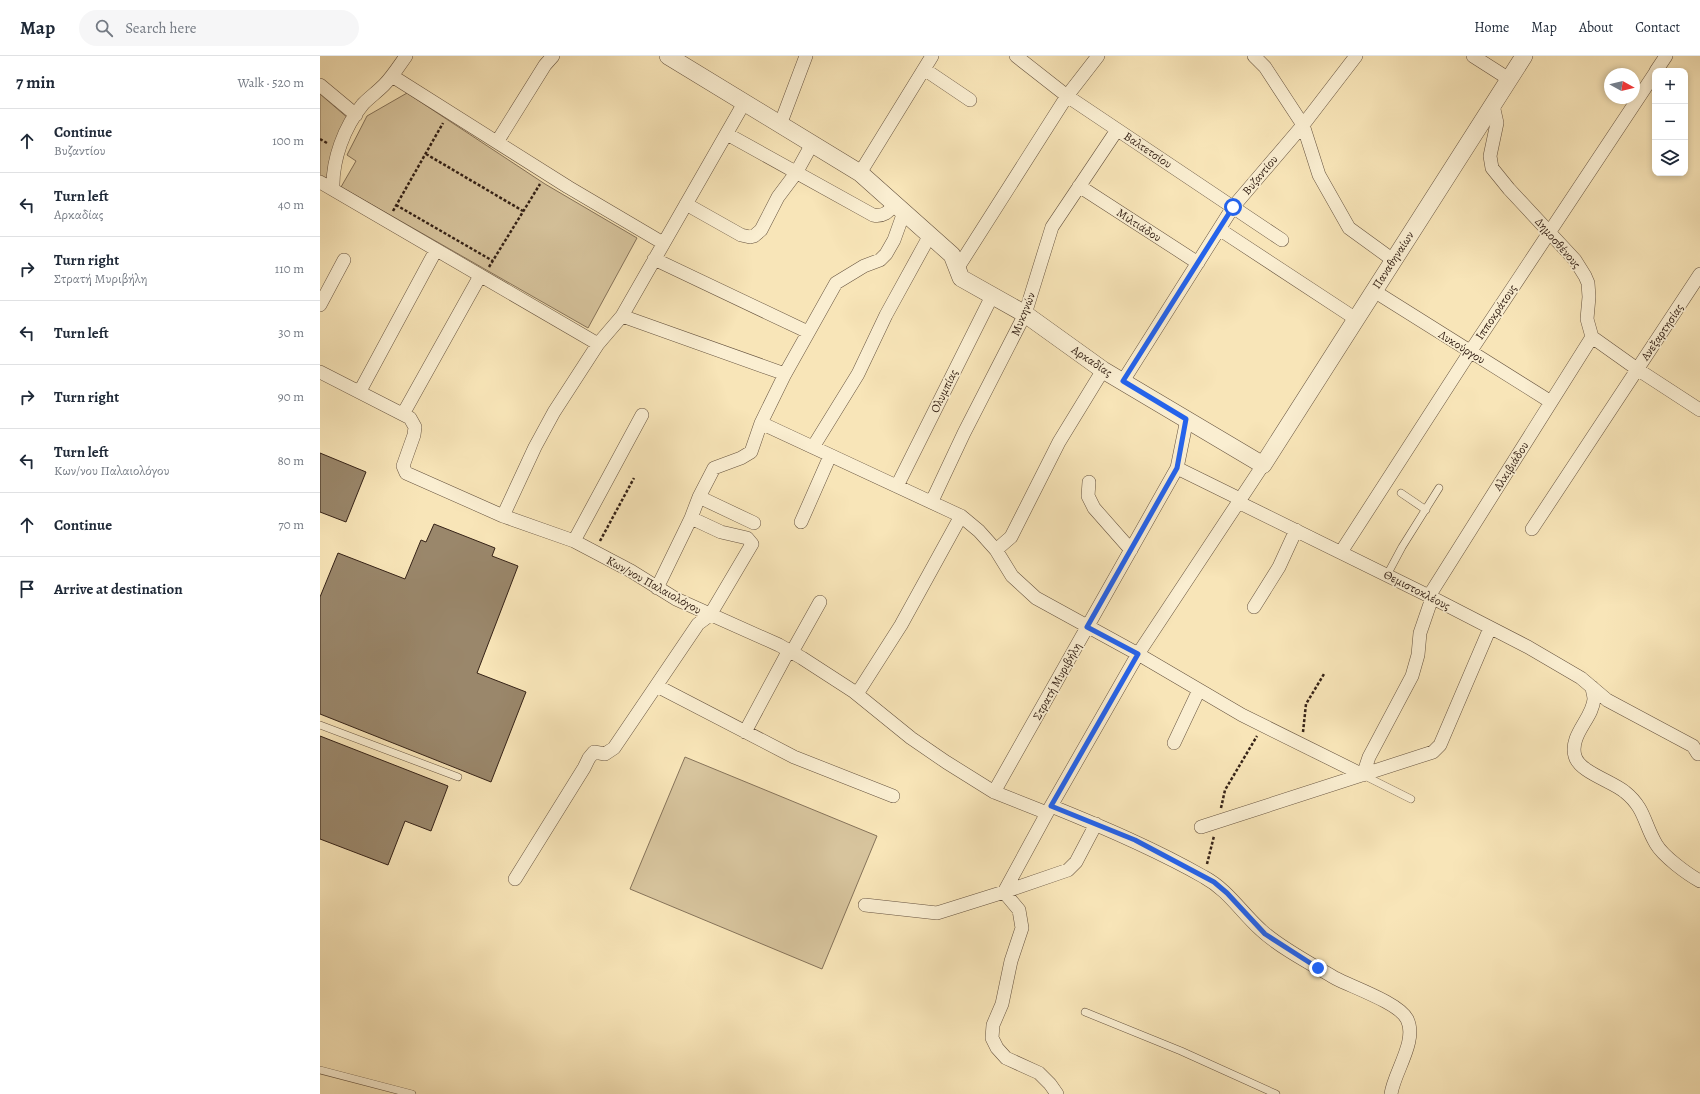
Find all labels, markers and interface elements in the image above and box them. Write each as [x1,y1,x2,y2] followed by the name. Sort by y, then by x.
[79,10,359,46] search box
[20,15,55,41] text: Map
[93,17,115,39] icon: search
[125,18,197,38] text: Search here
[1474,18,1509,37] text: Home
[1531,18,1557,37] text: Map
[1579,18,1613,37] text: About
[1635,18,1680,37] text: Contact
[1604,68,1640,104] north arrow
[1652,68,1688,176] map controls
[1652,68,1688,104] button: +
[16,71,55,94] text: 7 min
[237,74,304,91] text: Walk · 520 m
[1652,104,1688,140] button: −
[54,122,112,142] text: Continue
[1121,128,1175,172] street label: Βαλτετσίου
[16,130,38,152] icon: ahead
[272,132,304,149] text: 100 m
[1652,140,1688,176] button: layers
[54,142,105,159] text: Βυζαντίου
[1239,152,1281,198] street label: Βυζαντίου
[54,186,109,206] text: Turn left
[16,194,38,216] icon: left
[278,196,304,213] text: 40 m
[1224,198,1242,216] route start
[1113,205,1165,245] street label: Μιλτιάδου
[54,206,104,223] text: Αρκαδίας
[1531,214,1585,272] street label: Δημοσθένους
[1368,228,1418,292] street label: Παναθηναίων
[54,250,119,270] text: Turn right
[16,258,38,280] icon: right
[275,260,304,277] text: 110 m
[54,270,147,287] text: Στρατή Μυριβήλη
[1472,281,1520,343] street label: Ιπποκράτους
[1007,290,1039,338] street label: Μυκηνών
[1637,301,1687,364] street label: Ανεξαρτησίας
[16,322,38,344] icon: left
[54,323,109,343] text: Turn left
[278,324,304,341] text: 30 m
[1435,326,1488,368] street label: Λυκούργου
[1068,341,1115,380] street label: Αρκαδίας
[927,367,961,415] street label: Ολυμπίας
[16,386,38,408] icon: right
[54,387,119,407] text: Turn right
[278,388,304,405] text: 90 m
[1489,438,1532,494] street label: Αλκιβιάδου
[54,442,109,462] text: Turn left
[16,450,38,472] icon: left
[277,452,304,469] text: 80 m
[54,462,169,479] text: Κων/νου Παλαιολόγου
[16,514,38,536] icon: ahead
[54,515,112,535] text: Continue
[278,516,304,533] text: 70 m
[604,552,704,618] street label: Κων/νου Παλαιολόγου
[1381,566,1453,614] street label: Θεμιστοκλέους
[16,578,38,600] icon: arrive
[54,579,183,599] text: Arrive at destination
[1029,639,1085,723] street label: Στρατή Μυριβήλη
[1309,959,1327,977] route end

